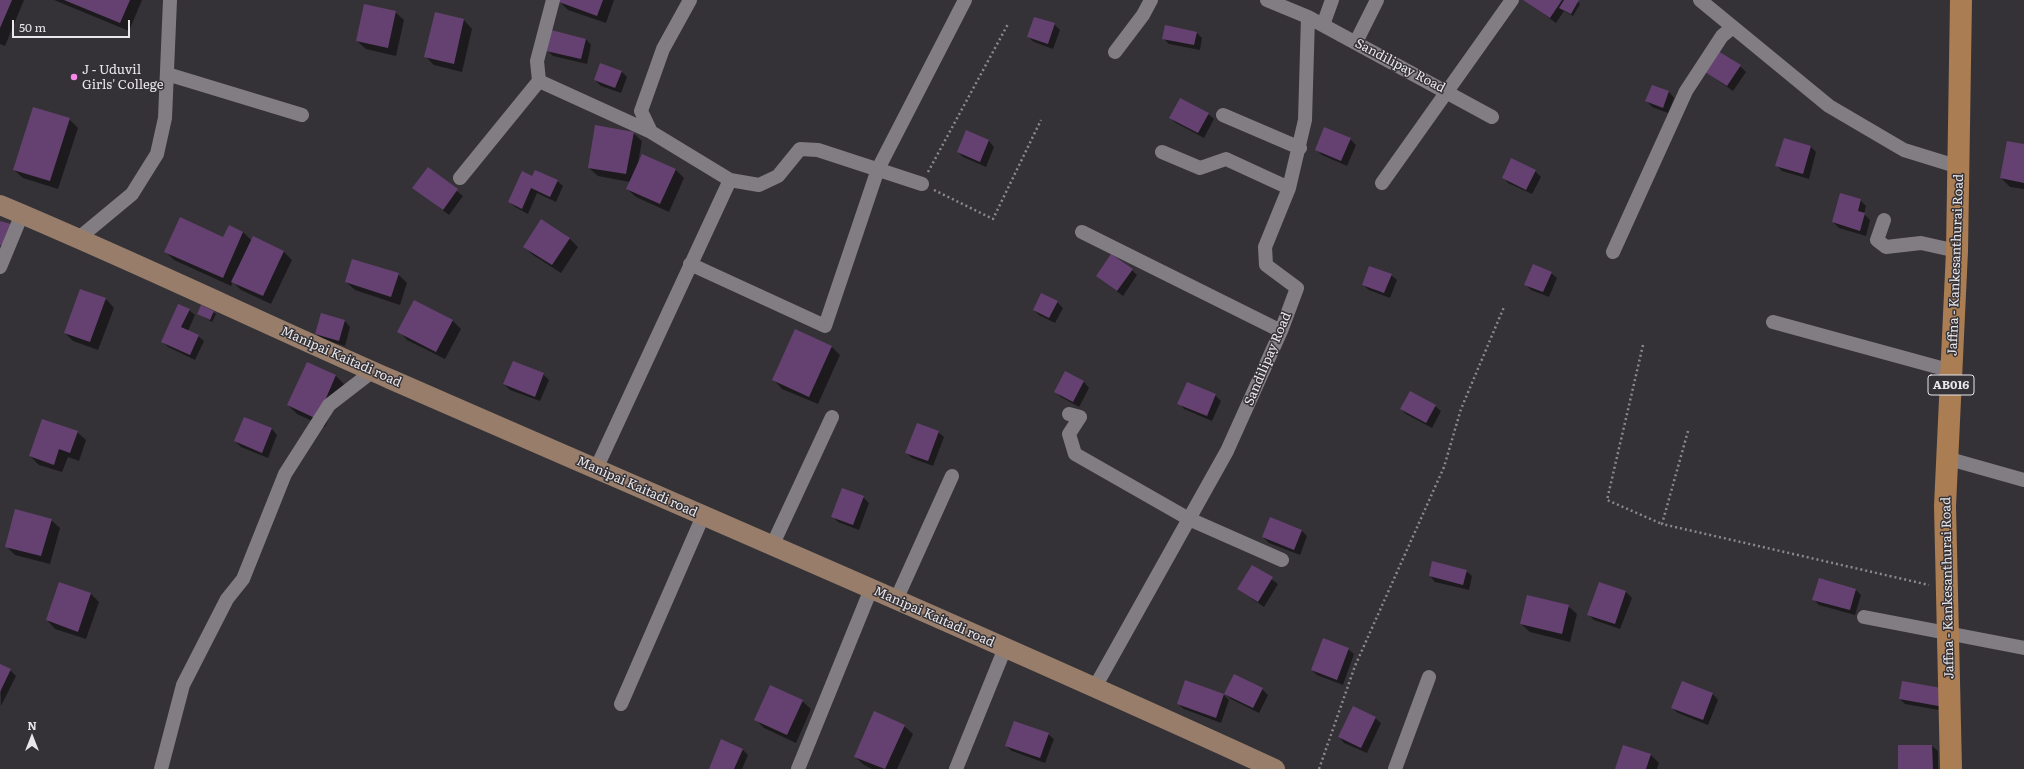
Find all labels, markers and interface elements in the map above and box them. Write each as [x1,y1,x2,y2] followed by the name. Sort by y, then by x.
[14,12,132,38] scale bar
[19,18,46,36] text: 50 m
[1352,36,1448,96] street label: Sandilipay Road
[82,62,163,93] place label: J - Uduvil Girls' College
[69,72,79,82] marker: J - Uduvil Girls' College
[1945,174,1967,356] street label: Jaffna - Kankesanthurai Road
[1241,310,1295,408] street label: Sandilipay Road
[278,323,404,391] street label: Manipai Kaitadi road
[1928,375,1974,395] road number: AB016
[574,453,700,521] street label: Manipai Kaitadi road
[1939,497,1957,679] street label: Jaffna - Kankesanthurai Road
[871,583,997,651] street label: Manipai Kaitadi road
[12,717,52,757] north arrow
[27,717,37,733] text: N

